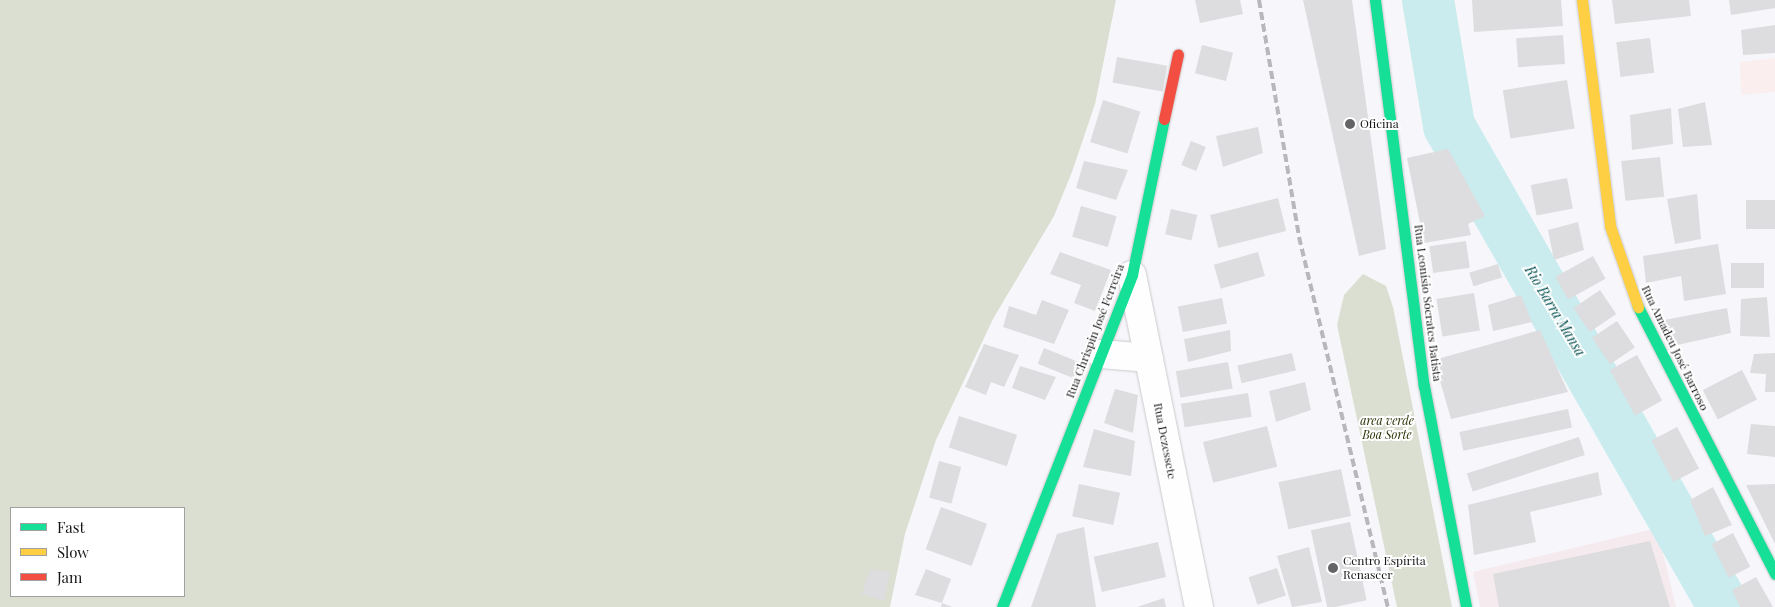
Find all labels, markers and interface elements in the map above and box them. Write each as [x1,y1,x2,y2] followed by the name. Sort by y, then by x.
[1360,117,1399,131] place label: Oficina
[1344,118,1356,130] marker: Oficina
[1411,224,1445,382] street label: Rua Leonísio Sócrates Batista
[1063,262,1127,400] street label: Rua Chrispin José Ferreira
[1521,263,1589,359] water label: Rio Barra Mansa
[1638,283,1712,413] street label: Rua Amadeu José Barroso
[1151,402,1179,480] street label: Rua Dezessete
[1360,414,1414,442] park label: area verde Boa Sorte
[10,507,185,597] legend
[57,517,85,537] text: Fast
[57,542,89,562] text: Slow
[1343,554,1426,582] place label: Centro Espírita Renascer
[1327,562,1339,574] marker: Centro Espírita Renascer
[57,567,82,587] text: Jam

